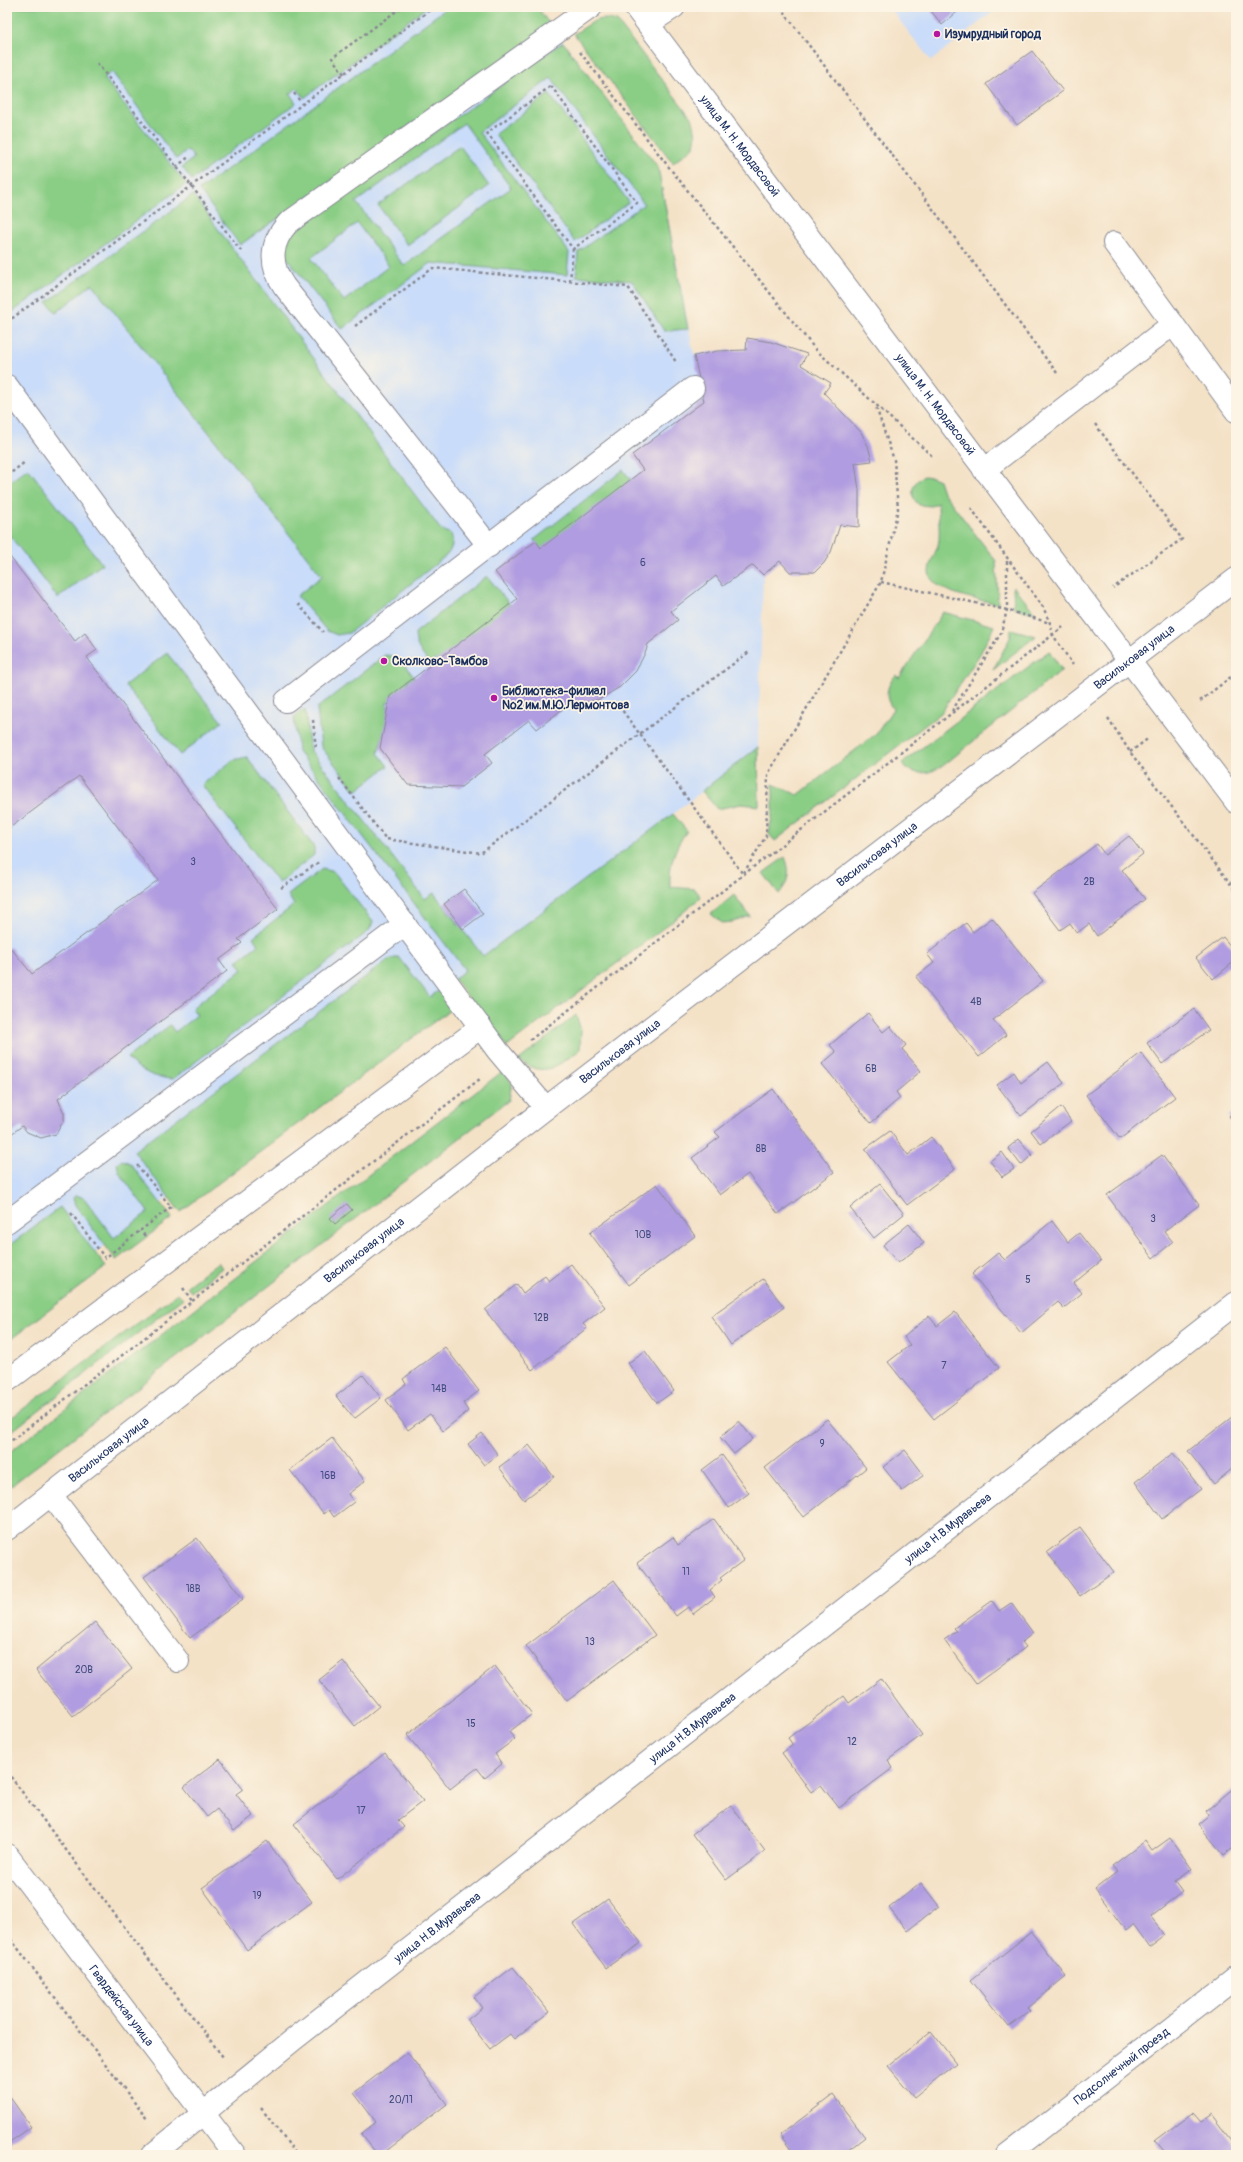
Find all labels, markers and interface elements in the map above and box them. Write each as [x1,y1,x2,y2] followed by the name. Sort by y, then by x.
[945,27,1042,42] place label: Изумрудный город
[932,29,942,39] marker: Изумрудный город
[696,92,783,200] street label: улица М. Н. Мордасовой
[891,350,978,459] street label: улица М. Н. Мордасовой
[640,557,646,569] house number: 6
[1091,621,1178,693] street label: Васильковая улица
[392,654,488,669] place label: Сколково-Тамбов
[379,656,389,666] marker: Сколково-Тамбов
[502,684,629,713] place label: Библиотека-филиал №2 им.М.Ю.Лермонтова
[489,693,499,703] marker: Библиотека-филиал №2 им.М.Ю.Лермонтова
[834,819,921,890] street label: Васильковая улица
[190,856,196,868] house number: 3
[1083,876,1095,888] house number: 2В
[970,996,982,1008] house number: 4В
[577,1016,664,1088] street label: Васильковая улица
[865,1063,877,1075] house number: 6В
[756,1143,767,1155] house number: 8В
[1150,1213,1156,1225] house number: 3
[321,1214,408,1287] street label: Васильковая улица
[635,1229,652,1241] house number: 10В
[1025,1274,1031,1286] house number: 5
[533,1312,549,1324] house number: 12В
[941,1360,947,1372] house number: 7
[431,1383,447,1395] house number: 14В
[66,1414,153,1486] street label: Васильковая улица
[819,1438,825,1450] house number: 9
[320,1470,336,1482] house number: 16В
[901,1490,995,1568] street label: улица Н.В.Муравьева
[682,1566,690,1578] house number: 11
[186,1583,201,1595] house number: 18В
[585,1636,595,1648] house number: 13
[75,1664,93,1676] house number: 20В
[646,1689,740,1767] street label: улица Н.В.Муравьева
[466,1718,476,1730] house number: 15
[847,1736,857,1748] house number: 12
[356,1805,366,1817] house number: 17
[390,1889,484,1967] street label: улица Н.В.Муравьева
[252,1890,262,1902] house number: 19
[85,1962,157,2050] street label: Гвардейская улица
[1071,2024,1173,2108] street label: Подсолнечный проезд
[389,2094,413,2106] house number: 20/11

